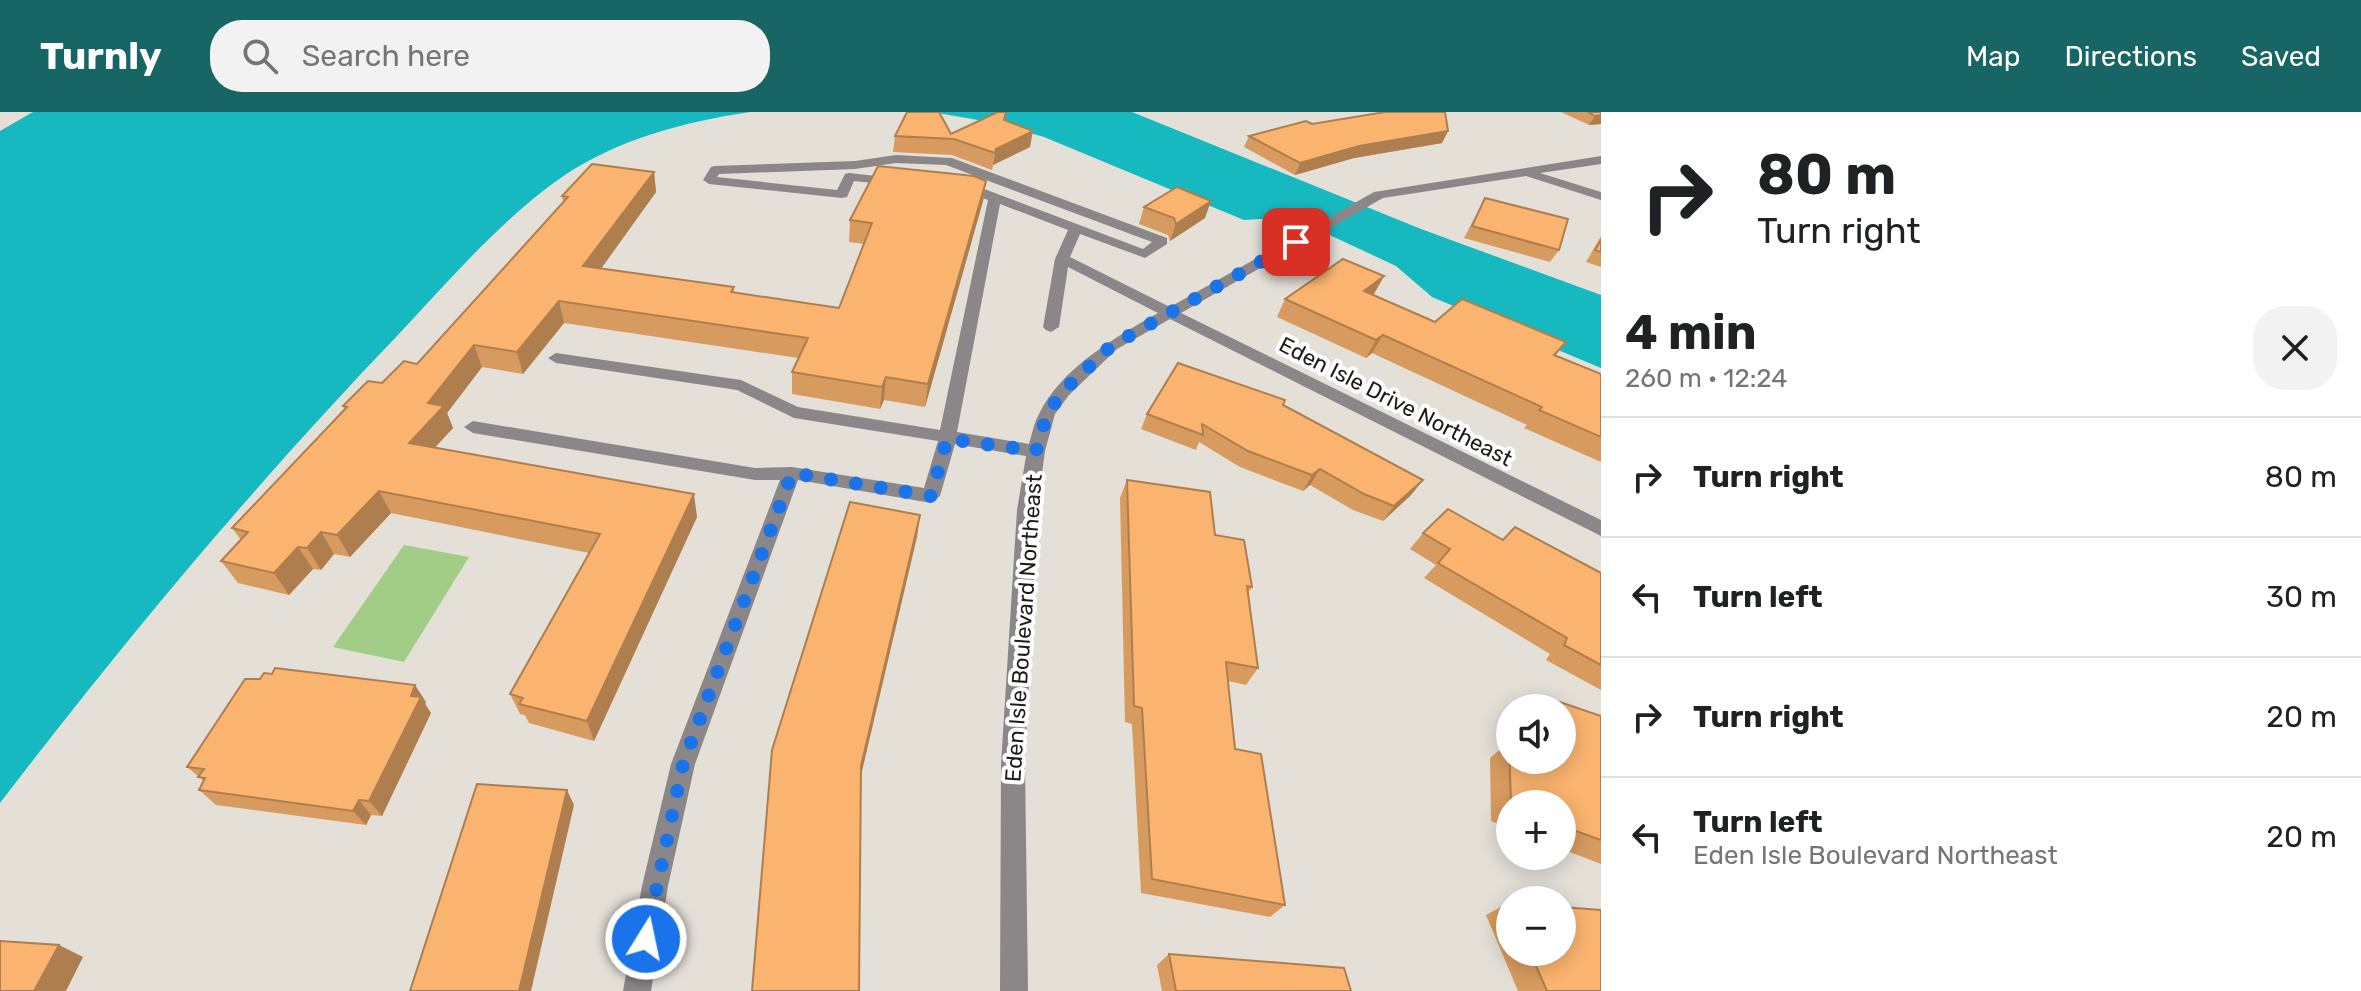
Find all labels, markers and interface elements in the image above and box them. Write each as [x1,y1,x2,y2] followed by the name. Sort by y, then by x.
[210,20,770,92] search box
[40,33,162,79] text: Turnly
[238,34,282,78] icon: search
[302,38,470,74] text: Search here
[1966,40,2020,73] text: Map
[2064,40,2197,73] text: Directions
[2241,40,2321,73] text: Saved
[1757,142,1896,208] text: 80 m
[1625,144,1729,248] icon: right
[1262,208,1330,276] pin
[1757,209,1921,252] text: Turn right
[1274,220,1318,264] icon: arrive
[1625,304,1757,361] text: 4 min
[2253,306,2337,390] button: close
[1274,331,1517,472] street label: Eden Isle Drive Northeast
[1625,363,1787,394] text: 260 m · 12:24
[1625,455,1669,499] icon: right
[1693,459,1844,495] text: Turn right
[2265,459,2337,495] text: 80 m
[999,473,1048,783] street label: Eden Isle Boulevard Northeast
[1625,575,1669,619] icon: left
[1693,579,1823,615] text: Turn left
[2266,579,2337,615] text: 30 m
[1496,694,1576,966] map controls
[1496,694,1576,774] button: sound
[1625,695,1669,739] icon: right
[1693,699,1844,735] text: Turn right
[2266,699,2337,735] text: 20 m
[1496,790,1576,870] button: +
[1693,804,1823,840] text: Turn left
[1625,815,1669,859] icon: left
[2266,819,2337,855] text: 20 m
[1693,840,2058,871] text: Eden Isle Boulevard Northeast
[1496,886,1576,966] button: −
[604,897,688,981] position arrow

